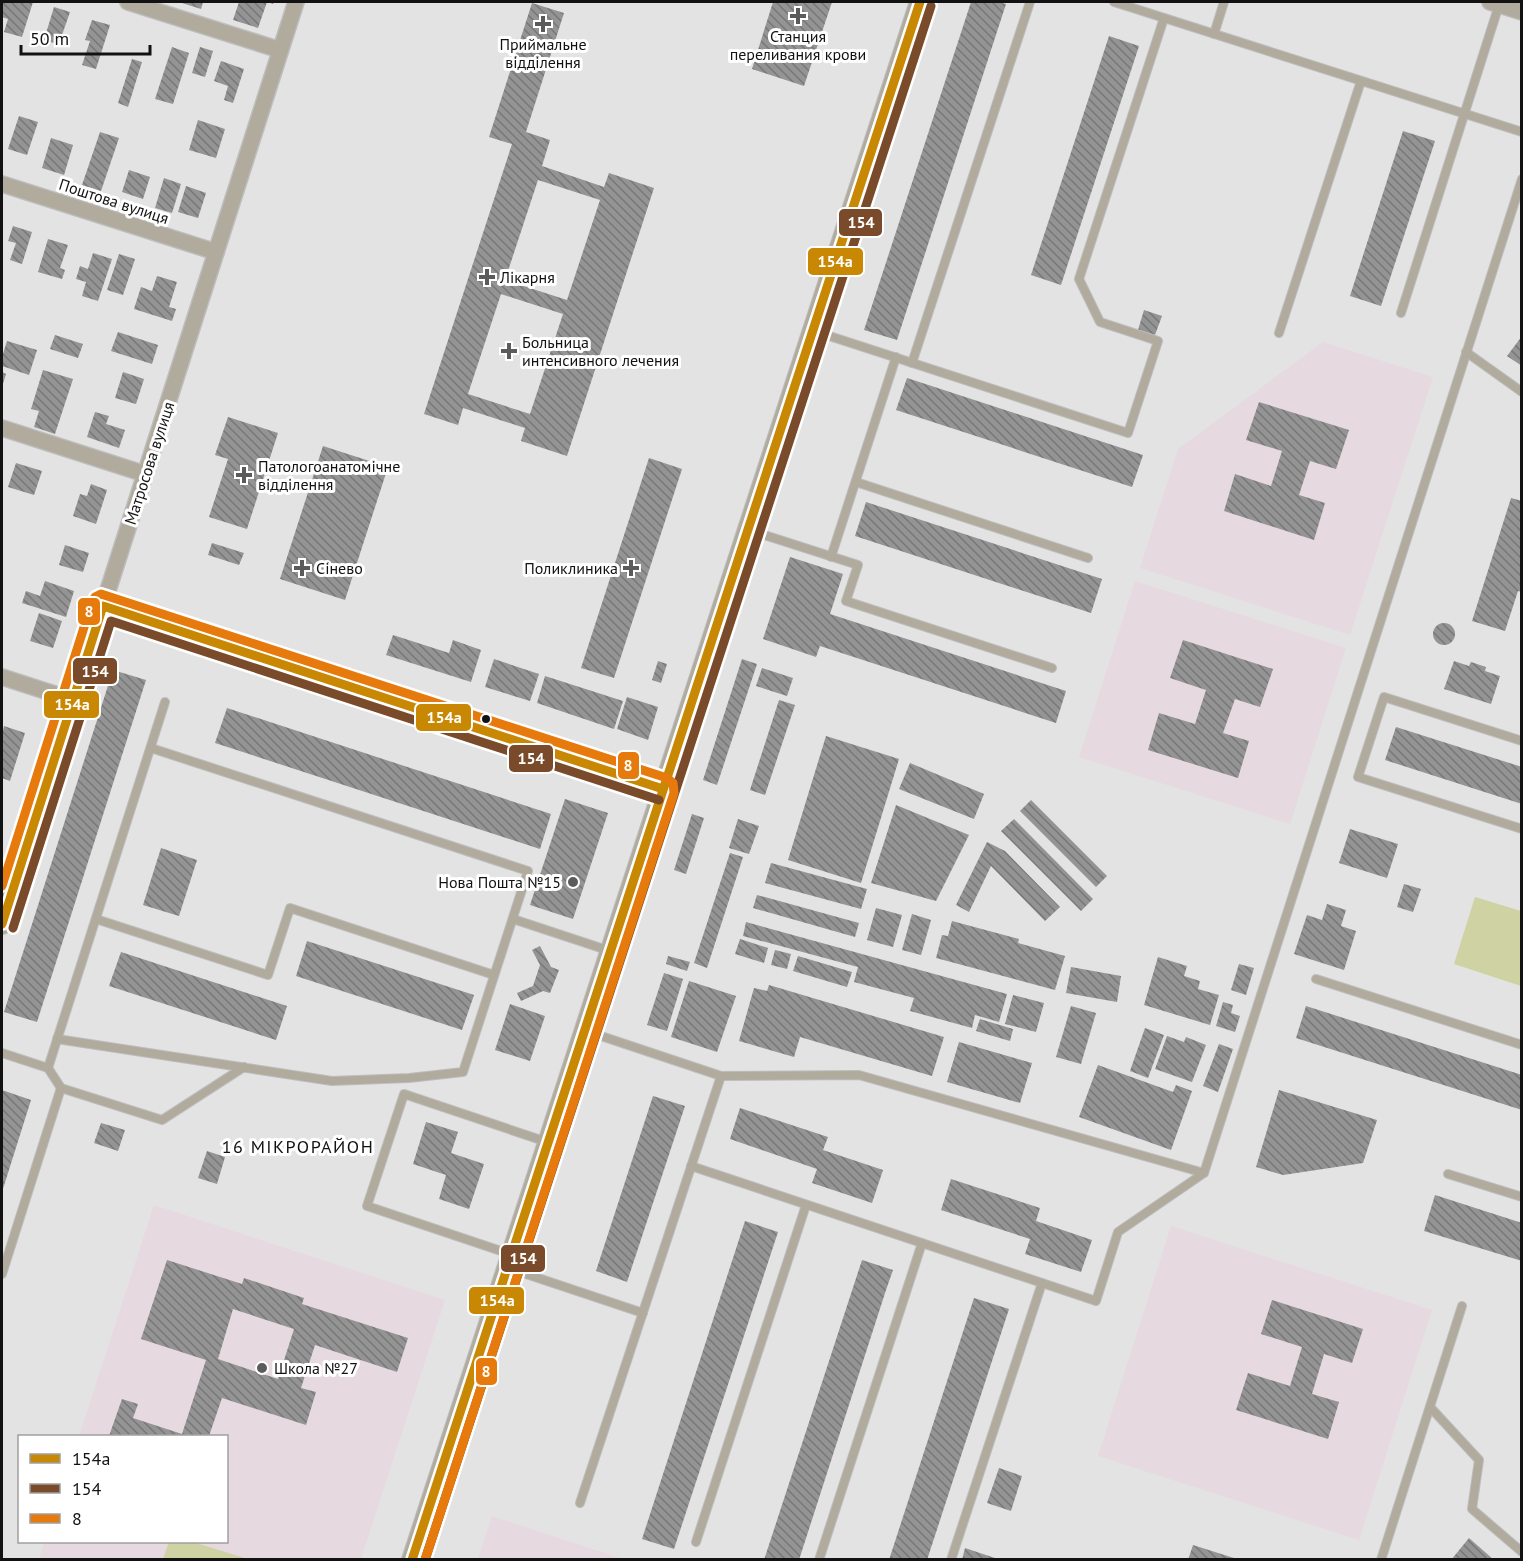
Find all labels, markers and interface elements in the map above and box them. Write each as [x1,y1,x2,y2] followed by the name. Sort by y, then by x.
[789,7,807,25] marker: Станция переливания крови
[534,15,552,33] marker: Приймальне відділення
[21,18,150,56] scale bar
[730,26,866,64] place label: Станция переливания крови
[30,27,69,50] text: 50 m
[499,34,587,72] place label: Приймальне відділення
[57,174,171,228] street label: Поштова вулиця
[838,208,883,237] line badge: 154
[847,212,875,232] text: 154
[807,247,864,276] line badge: 154а
[817,251,853,271] text: 154а
[499,267,555,287] place label: Лікарня
[478,268,496,286] marker: Лікарня
[522,332,679,370] place label: Больница интенсивного лечения
[500,342,518,360] marker: Больница интенсивного лечения
[120,399,178,527] street label: Матросова вулиця
[258,456,400,494] place label: Патологоанатомічне відділення
[235,466,253,484] marker: Патологоанатомічне відділення
[316,558,363,578] place label: Сінево
[524,558,618,578] place label: Поликлиника
[293,559,311,577] marker: Сінево
[622,559,640,577] marker: Поликлиника
[77,597,101,626] line badge: 8
[84,601,94,621] text: 8
[72,657,118,685] line badge: 154
[81,661,109,681] text: 154
[43,690,100,719] line badge: 154а
[54,694,90,714] text: 154а
[415,703,472,732] line badge: 154а
[426,707,462,727] text: 154а
[480,713,492,725] unlabelled marker
[508,744,554,773] line badge: 154
[517,748,545,768] text: 154
[617,751,640,780] line badge: 8
[623,755,633,775] text: 8
[438,872,561,892] place label: Нова Пошта №15
[566,875,580,889] marker: Нова Пошта №15
[222,1135,374,1158] district label: 16 МІКРОРАЙОН
[500,1244,546,1273] line badge: 154
[509,1248,537,1268] text: 154
[468,1286,525,1315] line badge: 154а
[479,1290,515,1310] text: 154а
[475,1357,498,1386] line badge: 8
[274,1358,358,1378] place label: Школа №27
[255,1361,269,1375] marker: Школа №27
[481,1361,491,1381] text: 8
[18,1435,228,1543] legend
[72,1447,110,1470] text: 154а
[72,1477,102,1500] text: 154
[72,1507,82,1530] text: 8

